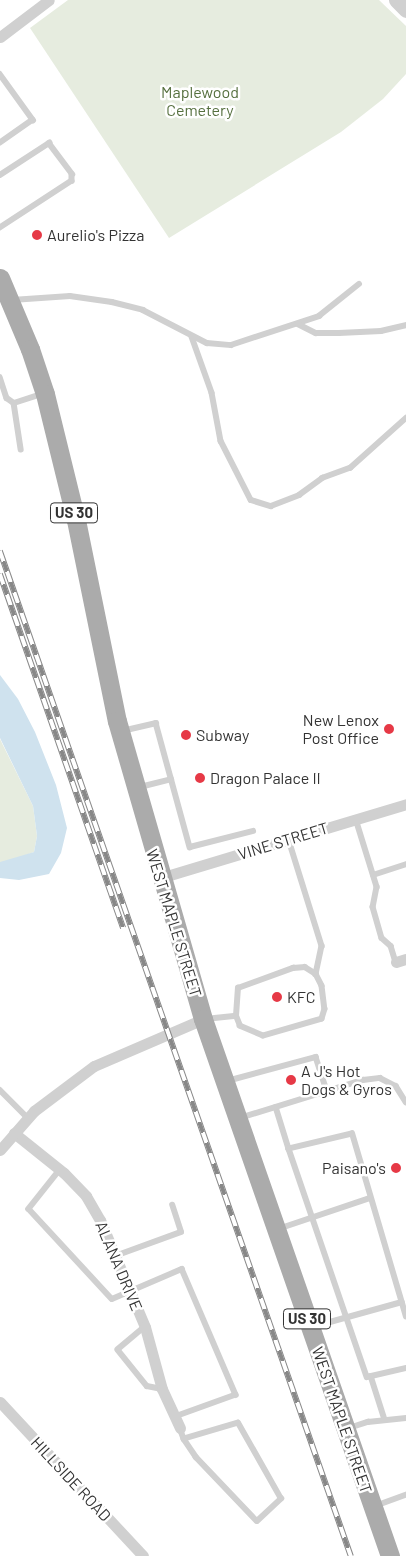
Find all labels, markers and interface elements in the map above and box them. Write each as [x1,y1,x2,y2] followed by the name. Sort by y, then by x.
[161,82,239,120] park label: Maplewood Cemetery
[47,225,144,245] place label: Aurelio's Pizza
[31,229,43,241] marker: Aurelio's Pizza
[49,500,99,526] road number: US 30
[303,710,379,748] place label: New Lenox Post Office
[383,723,395,735] marker: New Lenox Post Office
[196,725,249,745] place label: Subway
[180,729,192,741] marker: Subway
[210,768,321,788] place label: Dragon Palace II
[194,772,206,784] marker: Dragon Palace II
[236,818,330,864] street label: VINE STREET
[142,847,206,999] street label: WEST MAPLE STREET
[287,987,316,1007] place label: KFC
[271,991,283,1003] marker: KFC
[301,1061,392,1099] place label: A J's Hot Dogs & Gyros
[285,1074,297,1086] marker: A J's Hot Dogs & Gyros
[322,1158,386,1178] place label: Paisano's
[390,1162,402,1174] marker: Paisano's
[91,1218,147,1314] street label: ALANA DRIVE
[282,1306,332,1332] road number: US 30
[308,1344,376,1496] street label: WEST MAPLE STREET
[27,1433,115,1525] street label: HILLSIDE ROAD

